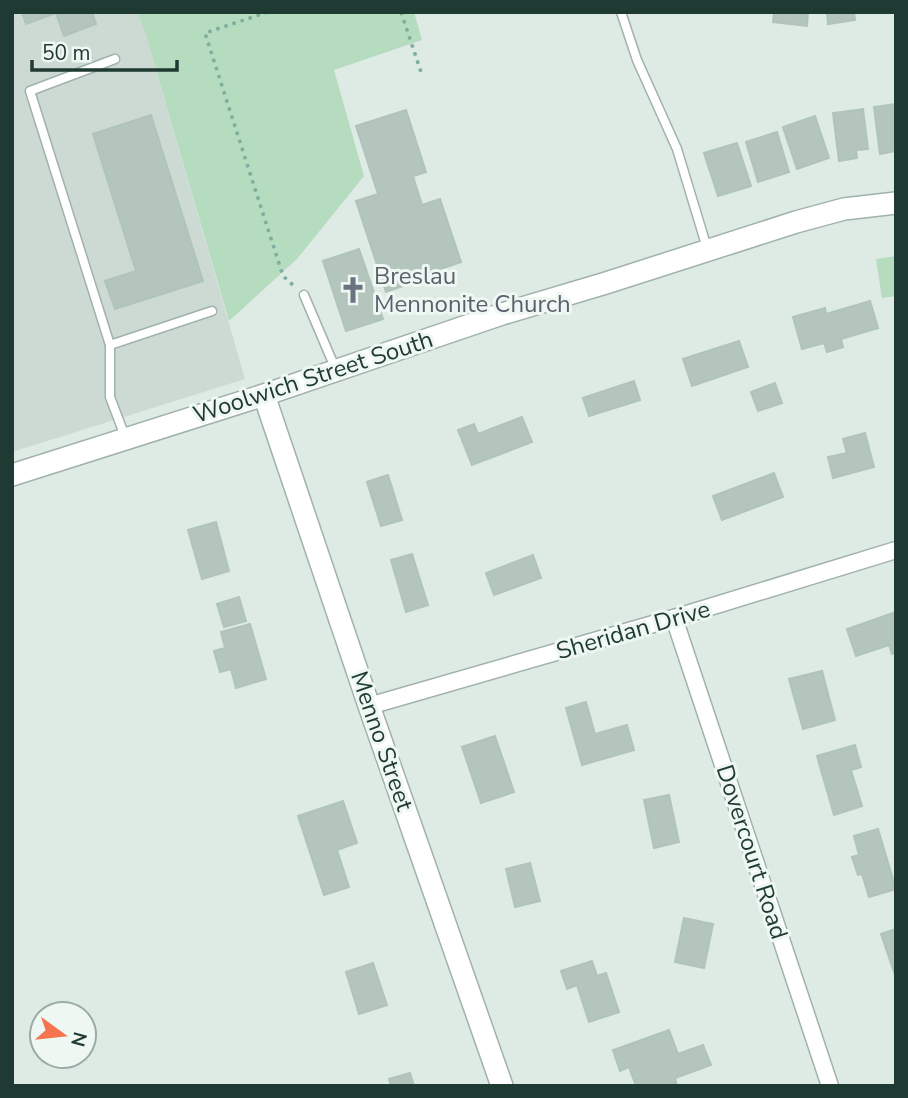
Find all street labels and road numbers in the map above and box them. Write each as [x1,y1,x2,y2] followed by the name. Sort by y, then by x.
[189,323,437,431] street label: Woolwich Street South
[552,593,714,667] street label: Sheridan Drive
[343,667,421,816] street label: Menno Street
[709,761,795,943] street label: Dovercourt Road

